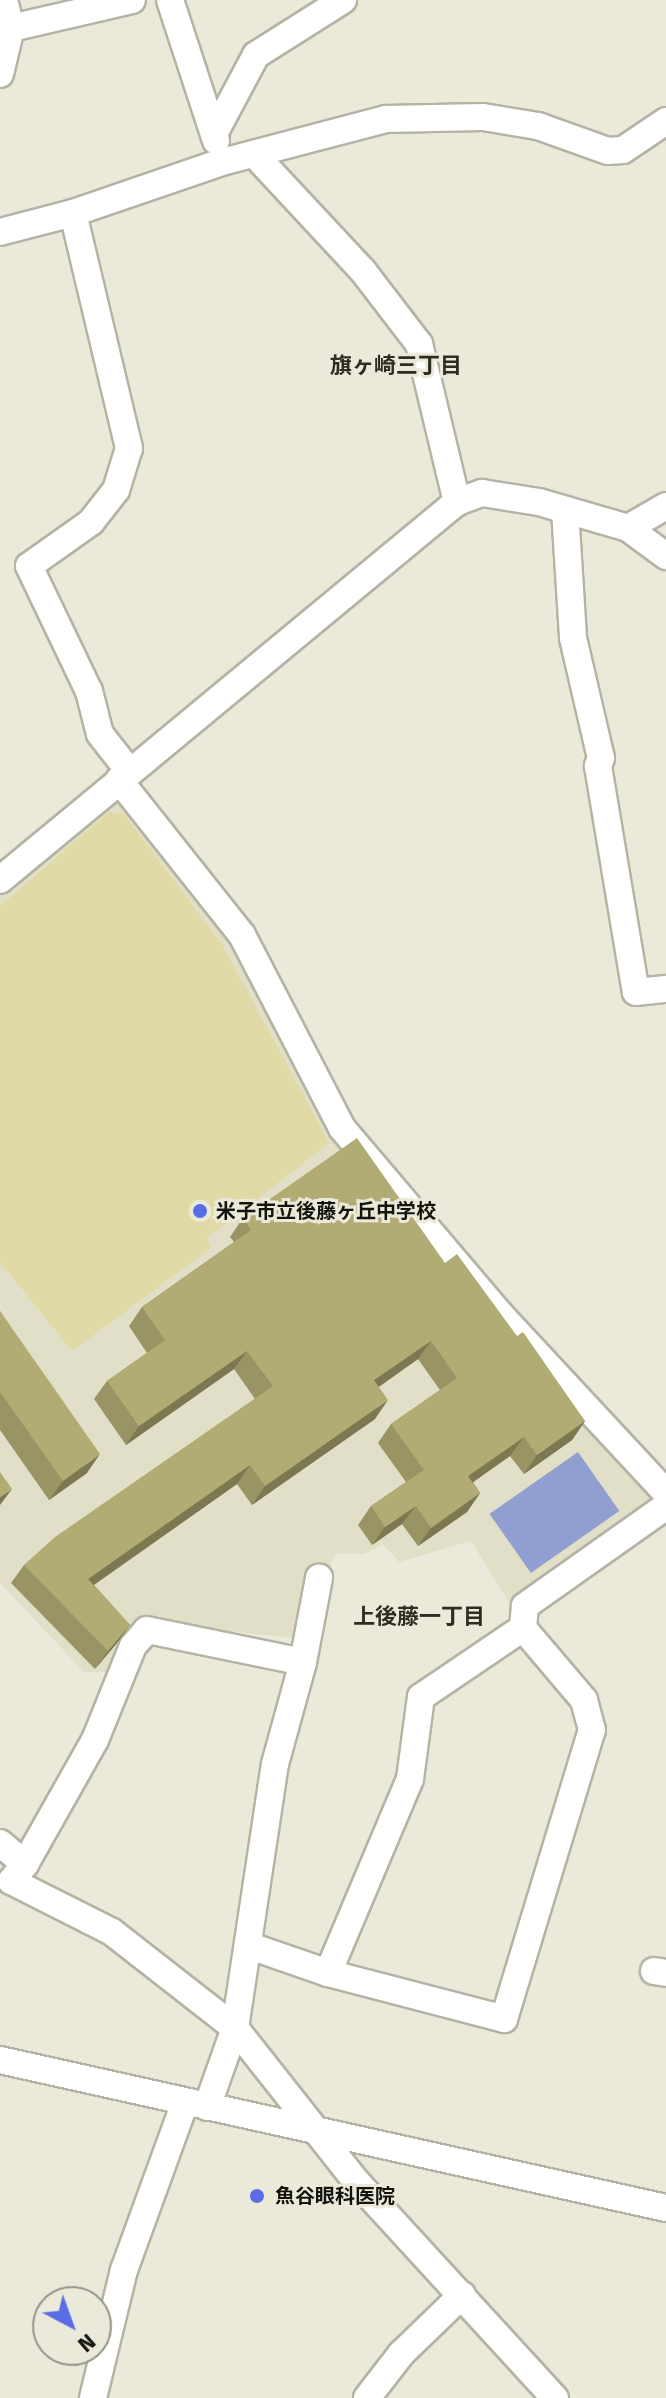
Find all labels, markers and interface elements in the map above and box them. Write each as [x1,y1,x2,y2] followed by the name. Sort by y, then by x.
[330,353,462,379] district label: 旗ヶ崎三丁目
[216,1199,436,1223] place label: 米子市立後藤ヶ丘中学校
[191,1202,209,1220] marker: 米子市立後藤ヶ丘中学校
[353,1604,485,1630] district label: 上後藤一丁目
[275,2184,395,2208] place label: 魚谷眼科医院
[246,2185,268,2207] marker: 魚谷眼科医院
[32,2286,112,2366] north arrow
[72,2328,101,2358] text: N

